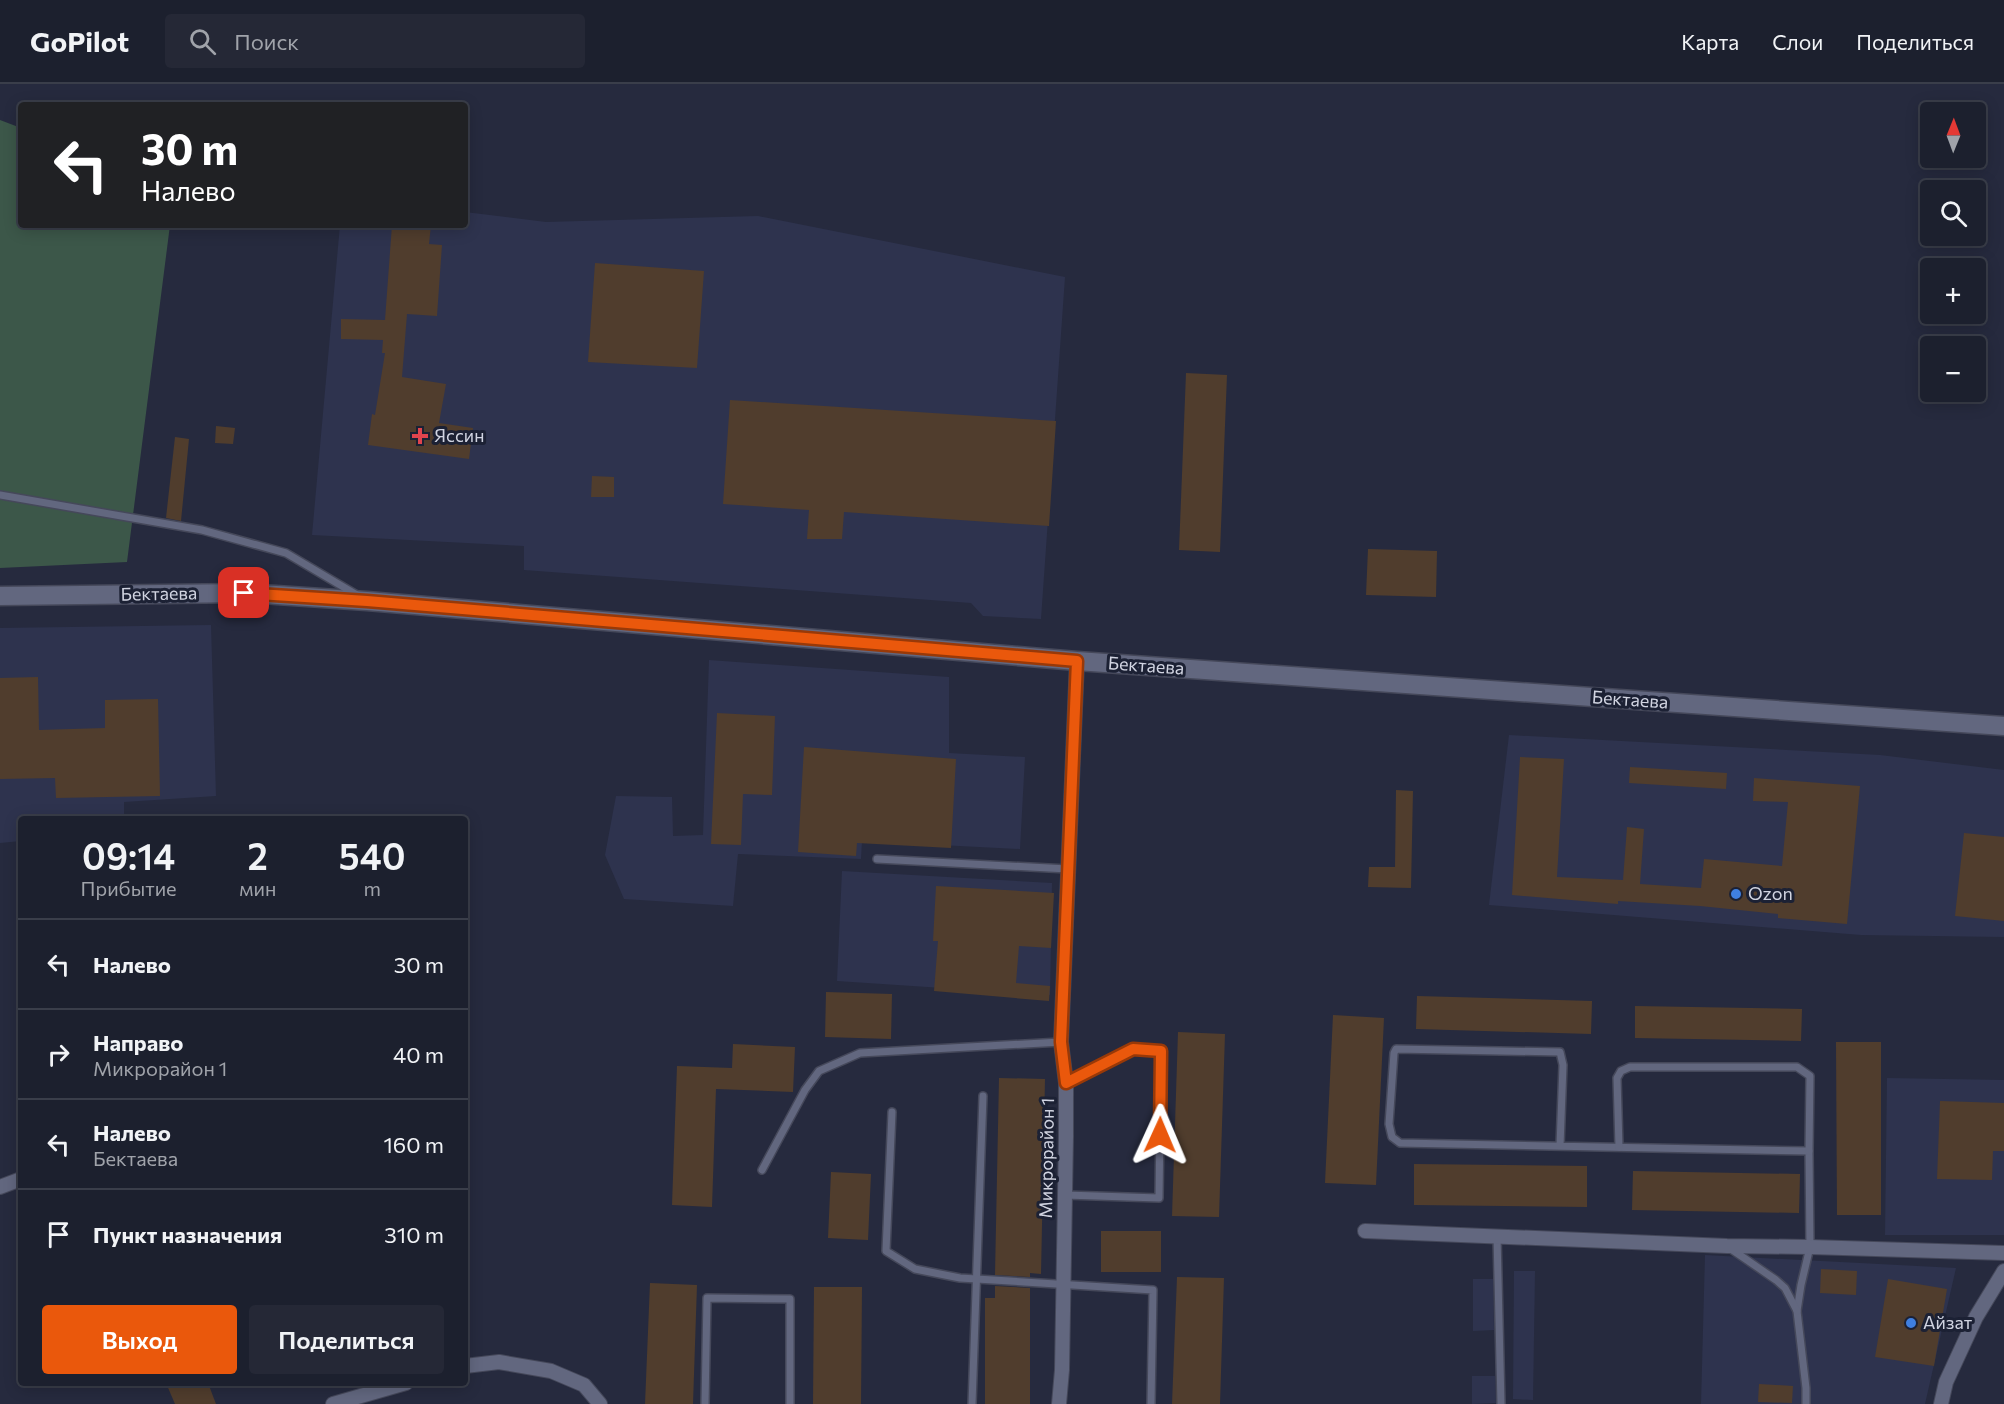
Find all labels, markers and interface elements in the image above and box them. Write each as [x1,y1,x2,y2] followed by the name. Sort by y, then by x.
[165,14,585,68] search box
[30,24,129,58] text: GoPilot
[186,25,219,58] icon: search
[234,28,299,55] text: Поиск
[1681,29,1739,54] text: Карта
[1772,29,1823,54] text: Слои
[1856,29,1974,54] text: Поделиться
[1920,102,1986,168] north arrow
[1920,102,1986,402] map controls
[141,122,238,174] text: 30 m
[42,126,120,204] icon: left
[141,174,236,207] text: Налево
[1920,180,1986,246] button: search
[1920,258,1986,324] button: +
[1920,336,1986,402] button: −
[434,424,484,446] place label: Яссин
[411,427,429,445] marker: Яссин
[218,567,269,618] pin
[227,576,260,609] icon: arrive
[120,581,197,605] street label: Бектаева
[1107,651,1185,679] street label: Бектаева
[1591,685,1669,713] street label: Бектаева
[82,833,175,877] text: 09:14
[248,833,268,877] text: 2
[339,833,405,877] text: 540
[81,876,177,900] text: Прибытие
[239,876,276,900] text: мин
[363,876,381,900] text: m
[1748,882,1793,904] place label: Ozon
[1729,887,1743,901] marker: Ozon
[42,948,75,981] icon: left
[93,951,171,978] text: Налево
[394,951,444,978] text: 30 m
[93,1029,183,1056] text: Направо
[42,1038,75,1071] icon: right
[393,1041,444,1068] text: 40 m
[93,1056,227,1080] text: Микрорайон 1
[1034,1097,1058,1219] street label: Микрорайон 1
[1128,1103,1192,1167] position arrow
[93,1119,171,1146] text: Налево
[42,1128,75,1161] icon: left
[383,1131,444,1158] text: 160 m
[93,1146,178,1170] text: Бектаева
[42,1218,75,1251] icon: arrive
[93,1221,282,1248] text: Пункт назначения
[384,1221,444,1248] text: 310 m
[42,1305,237,1374] button: Выход
[249,1305,444,1374] button: Поделиться
[1923,1311,1973,1333] place label: Айзат
[1904,1316,1918,1330] marker: Айзат

